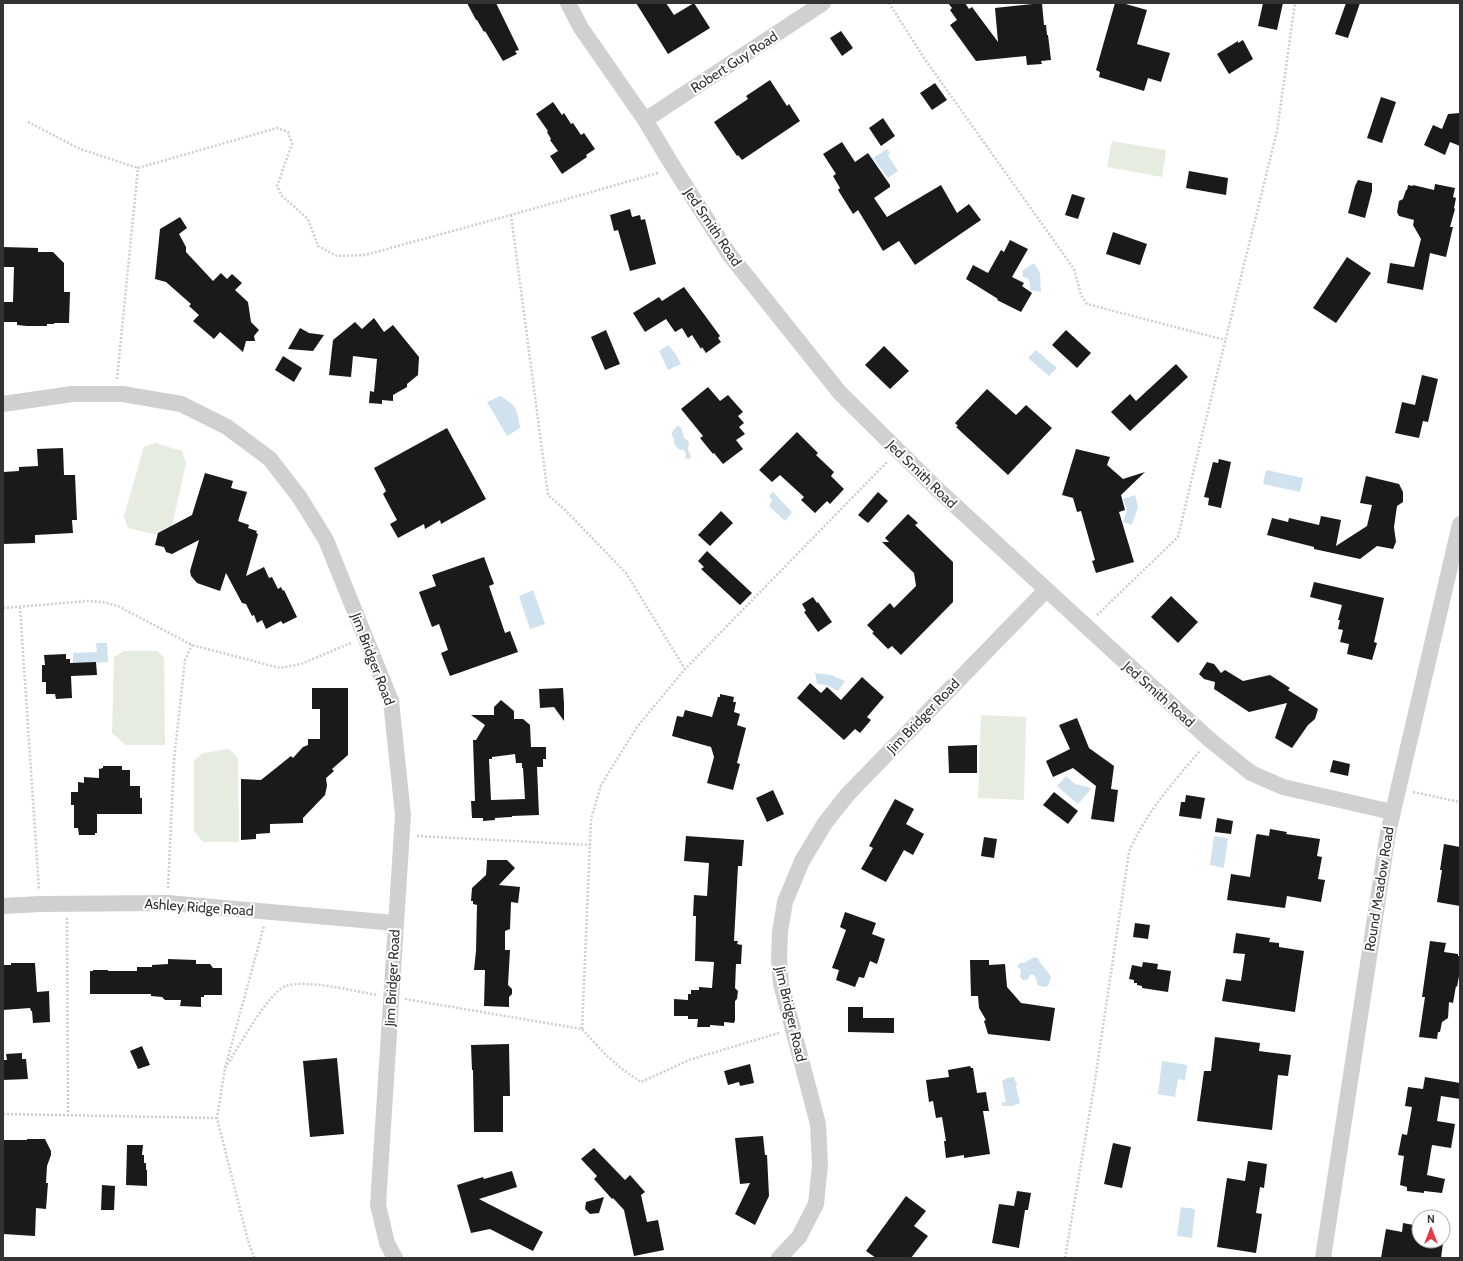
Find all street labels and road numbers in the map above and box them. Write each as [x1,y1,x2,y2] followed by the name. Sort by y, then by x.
[687,27,781,97] street label: Robert Guy Road
[680,184,746,270] street label: Jed Smith Road
[882,435,961,512] street label: Jed Smith Road
[347,609,399,708] street label: Jim Bridger Road
[1119,656,1199,731] street label: Jed Smith Road
[882,675,963,758] street label: Jim Bridger Road
[1360,825,1398,953] street label: Round Meadow Road
[144,894,254,920] street label: Ashley Ridge Road
[380,929,404,1028] street label: Jim Bridger Road
[771,964,811,1063] street label: Jim Bridger Road

